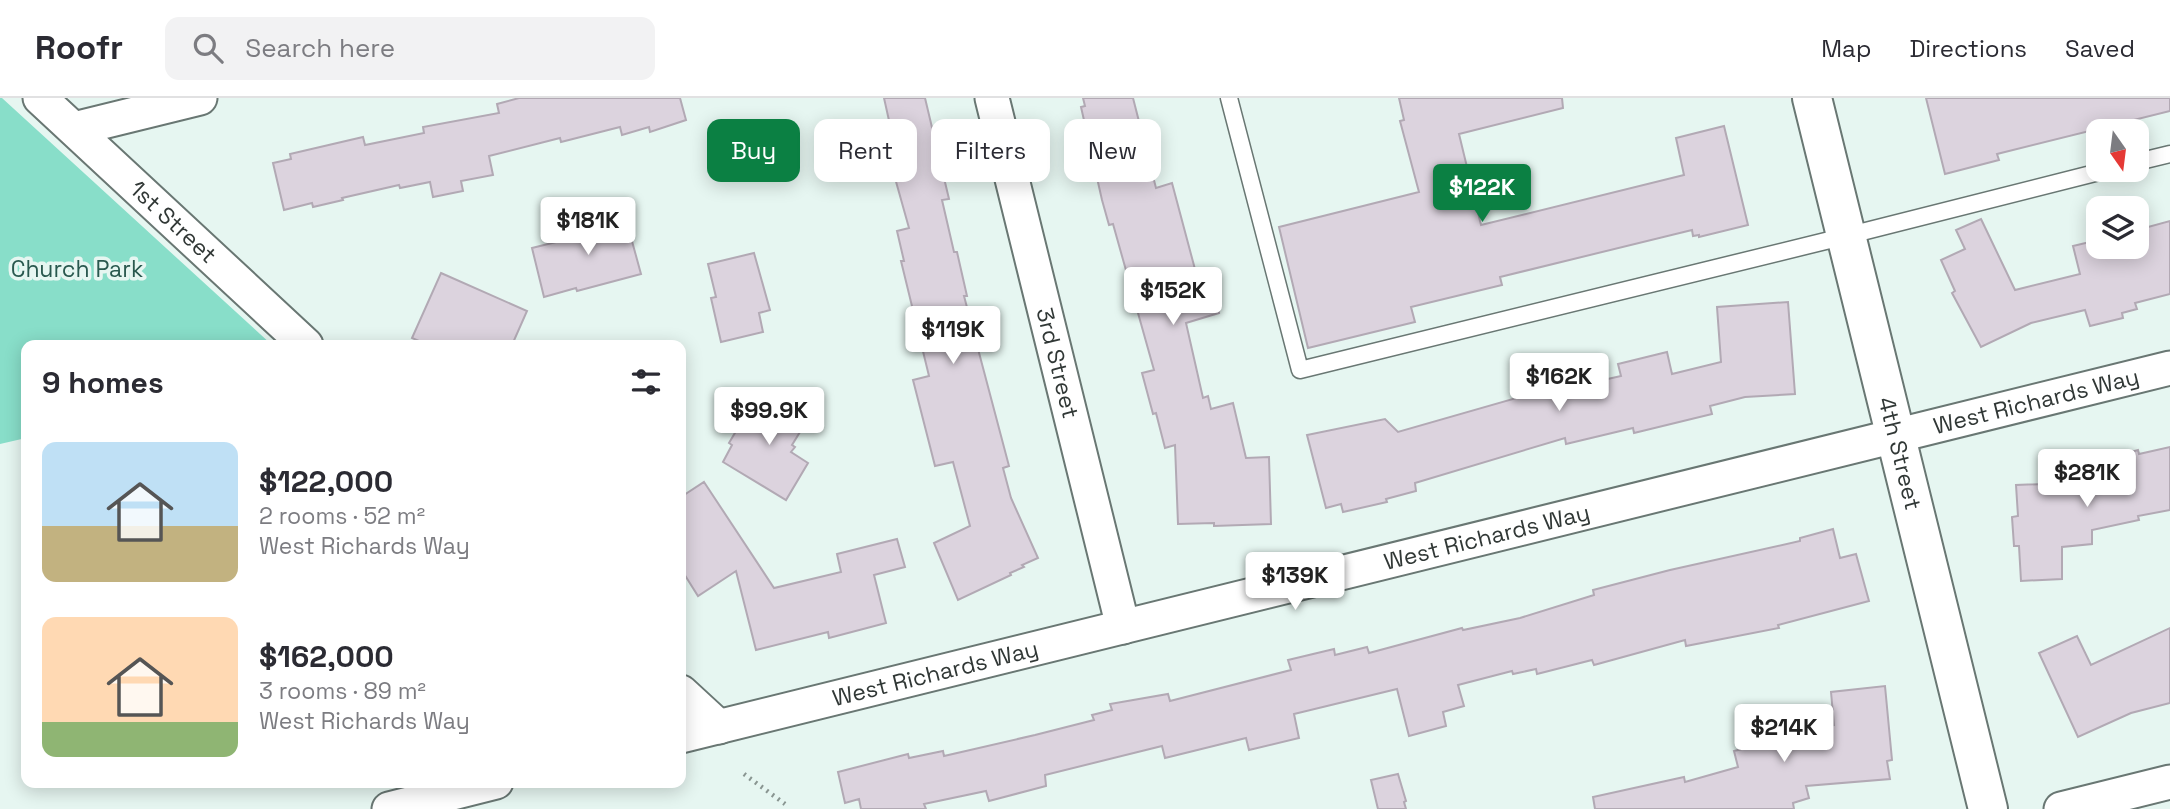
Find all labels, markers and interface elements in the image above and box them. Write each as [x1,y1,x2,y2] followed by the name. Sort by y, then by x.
[165,17,655,80] search box
[35,27,123,69] text: Roofr
[189,29,227,67] icon: search
[245,31,395,65] text: Search here
[1821,33,1871,64] text: Map
[1909,33,2027,64] text: Directions
[2065,33,2135,64] text: Saved
[707,119,800,182] chip: Buy
[814,119,917,182] chip: Rent
[931,119,1050,182] chip: Filters
[1064,119,1161,182] chip: New
[2086,119,2149,182] north arrow
[2086,119,2149,259] map controls
[1433,164,1531,224] pin: $122K
[1449,172,1515,202] text: $122K
[123,174,223,270] street label: 1st Street
[2086,196,2149,259] button: layers
[539,198,637,257] pin: $181K
[557,205,619,235] text: $181K
[11,254,143,284] park label: Church Park
[1124,268,1222,327] pin: $152K
[1140,275,1206,305] text: $152K
[1029,304,1086,422] street label: 3rd Street
[904,306,1002,366] pin: $119K
[921,314,985,344] text: $119K
[1510,354,1608,413] pin: $162K
[1526,361,1592,391] text: $162K
[1930,361,2142,441] street label: West Richards Way
[42,363,164,402] text: 9 homes
[627,363,665,401] icon: filters
[712,388,826,447] pin: $99.9K
[1872,394,1928,513] street label: 4th Street
[730,395,808,425] text: $99.9K
[2038,450,2136,509] pin: $281K
[2054,457,2120,487] text: $281K
[259,462,393,501] text: $122,000
[98,470,182,554] icon: home
[1381,497,1593,577] street label: West Richards Way
[259,501,425,531] text: 2 rooms · 52 m²
[259,531,470,561] text: West Richards Way
[1246,552,1344,612] pin: $139K
[1262,560,1328,590] text: $139K
[829,633,1041,713] street label: West Richards Way
[259,637,394,676] text: $162,000
[98,645,182,729] icon: home
[259,676,426,706] text: 3 rooms · 89 m²
[1735,704,1833,764] pin: $214K
[259,706,470,736] text: West Richards Way
[1750,712,1818,742] text: $214K

